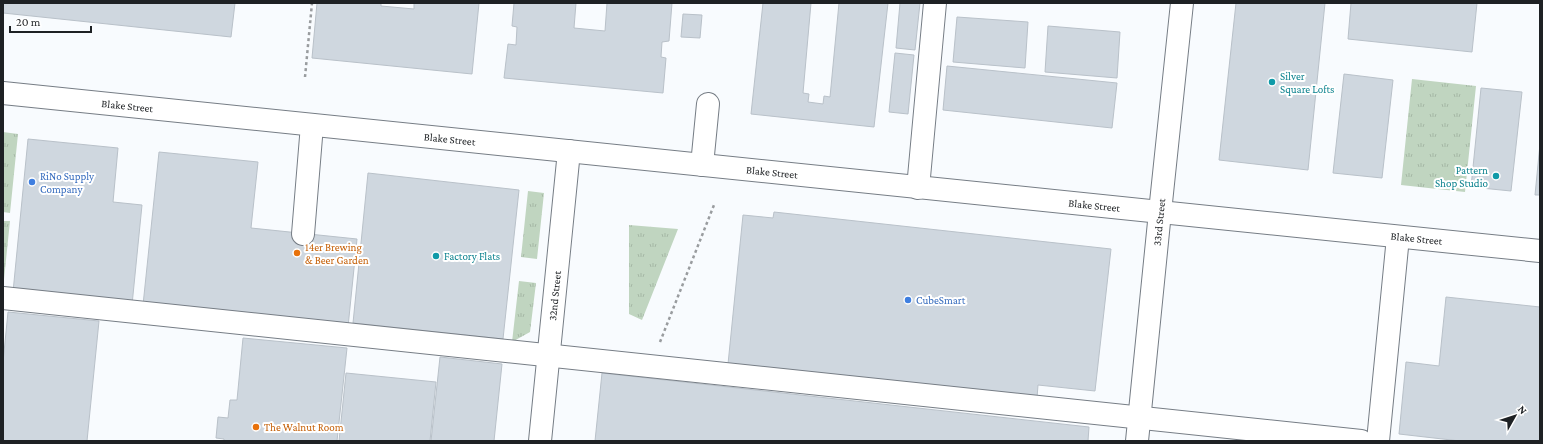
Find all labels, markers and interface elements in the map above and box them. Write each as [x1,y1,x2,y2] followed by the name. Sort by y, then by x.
[10,8,91,34] scale bar
[16,15,41,29] text: 20 m
[1280,70,1334,96] place label: Silver Square Lofts
[1267,77,1277,87] marker: Silver Square Lofts
[101,97,154,114] street label: Blake Street
[423,130,476,148] street label: Blake Street
[746,163,799,181] street label: Blake Street
[1435,164,1489,190] place label: Pattern Shop Studio
[40,170,95,196] place label: RiNo Supply Company
[1491,171,1501,181] marker: Pattern Shop Studio
[27,177,37,187] marker: RiNo Supply Company
[1068,197,1121,214] street label: Blake Street
[1151,197,1167,246] street label: 33rd Street
[1390,230,1443,247] street label: Blake Street
[305,241,369,266] place label: 14er Brewing & Beer Garden
[292,248,302,258] marker: 14er Brewing & Beer Garden
[444,250,500,263] place label: Factory Flats
[431,251,441,261] marker: Factory Flats
[546,270,563,321] street label: 32nd Street
[916,294,966,306] place label: CubeSmart
[903,295,913,305] marker: CubeSmart
[1495,396,1535,436] north arrow
[1516,403,1530,417] text: N
[264,421,344,433] place label: The Walnut Room
[251,422,261,432] marker: The Walnut Room

